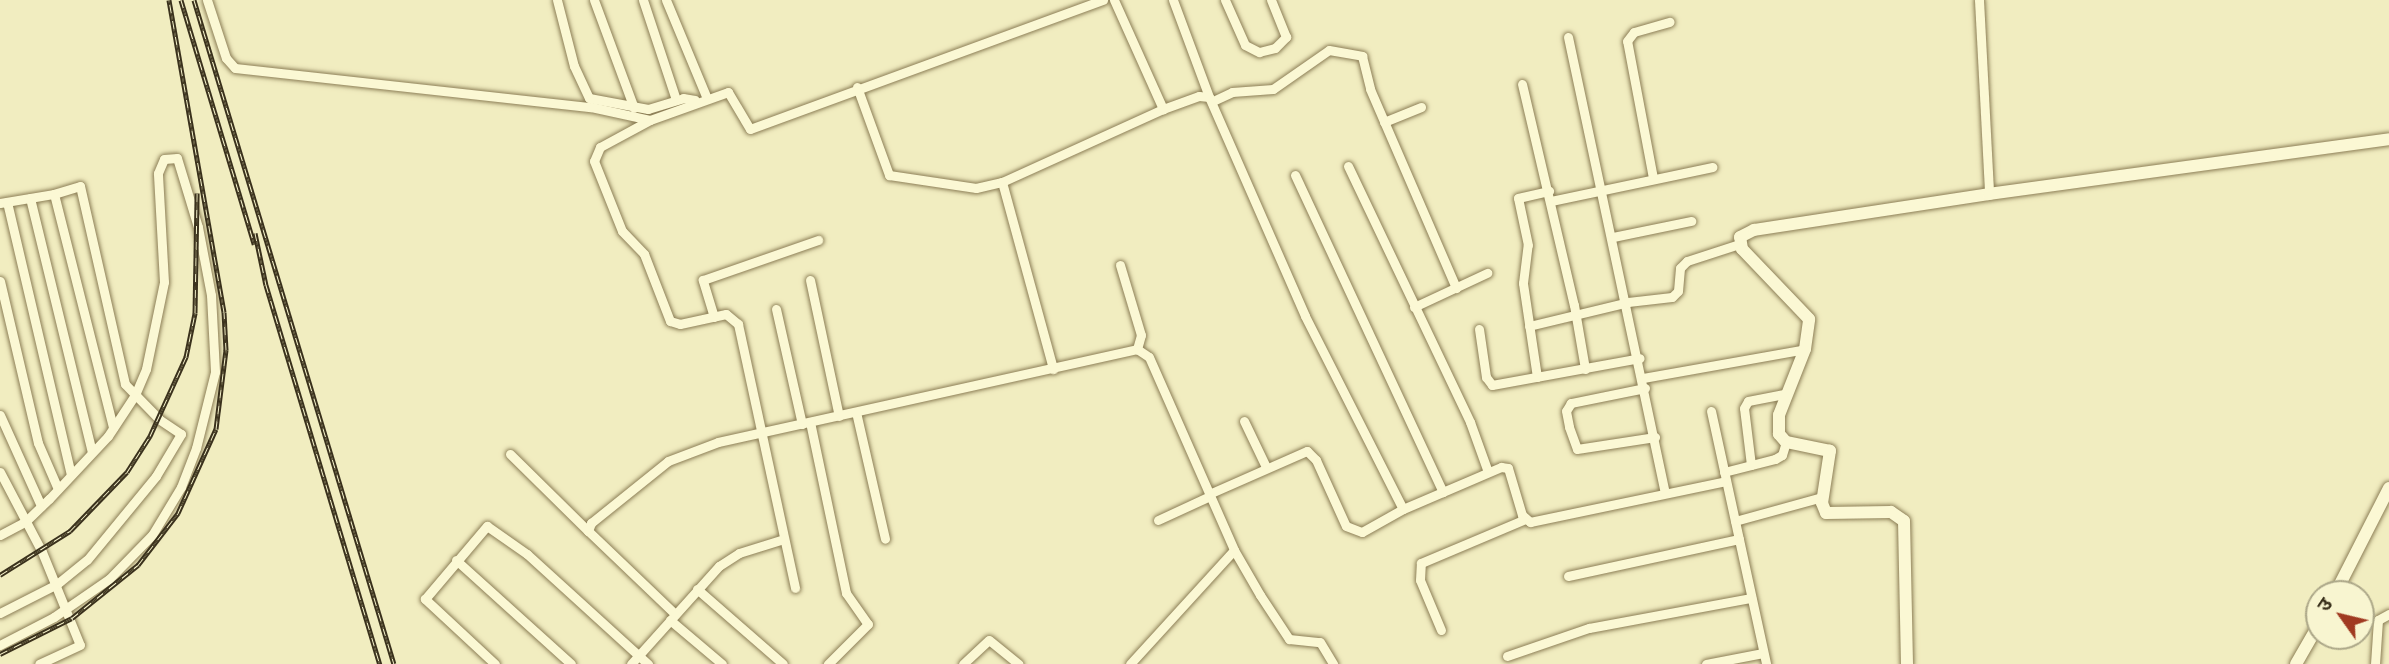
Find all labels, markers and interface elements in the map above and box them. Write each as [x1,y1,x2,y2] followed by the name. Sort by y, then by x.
[2305,580,2375,650] north arrow
[2310,592,2338,616] text: उ

